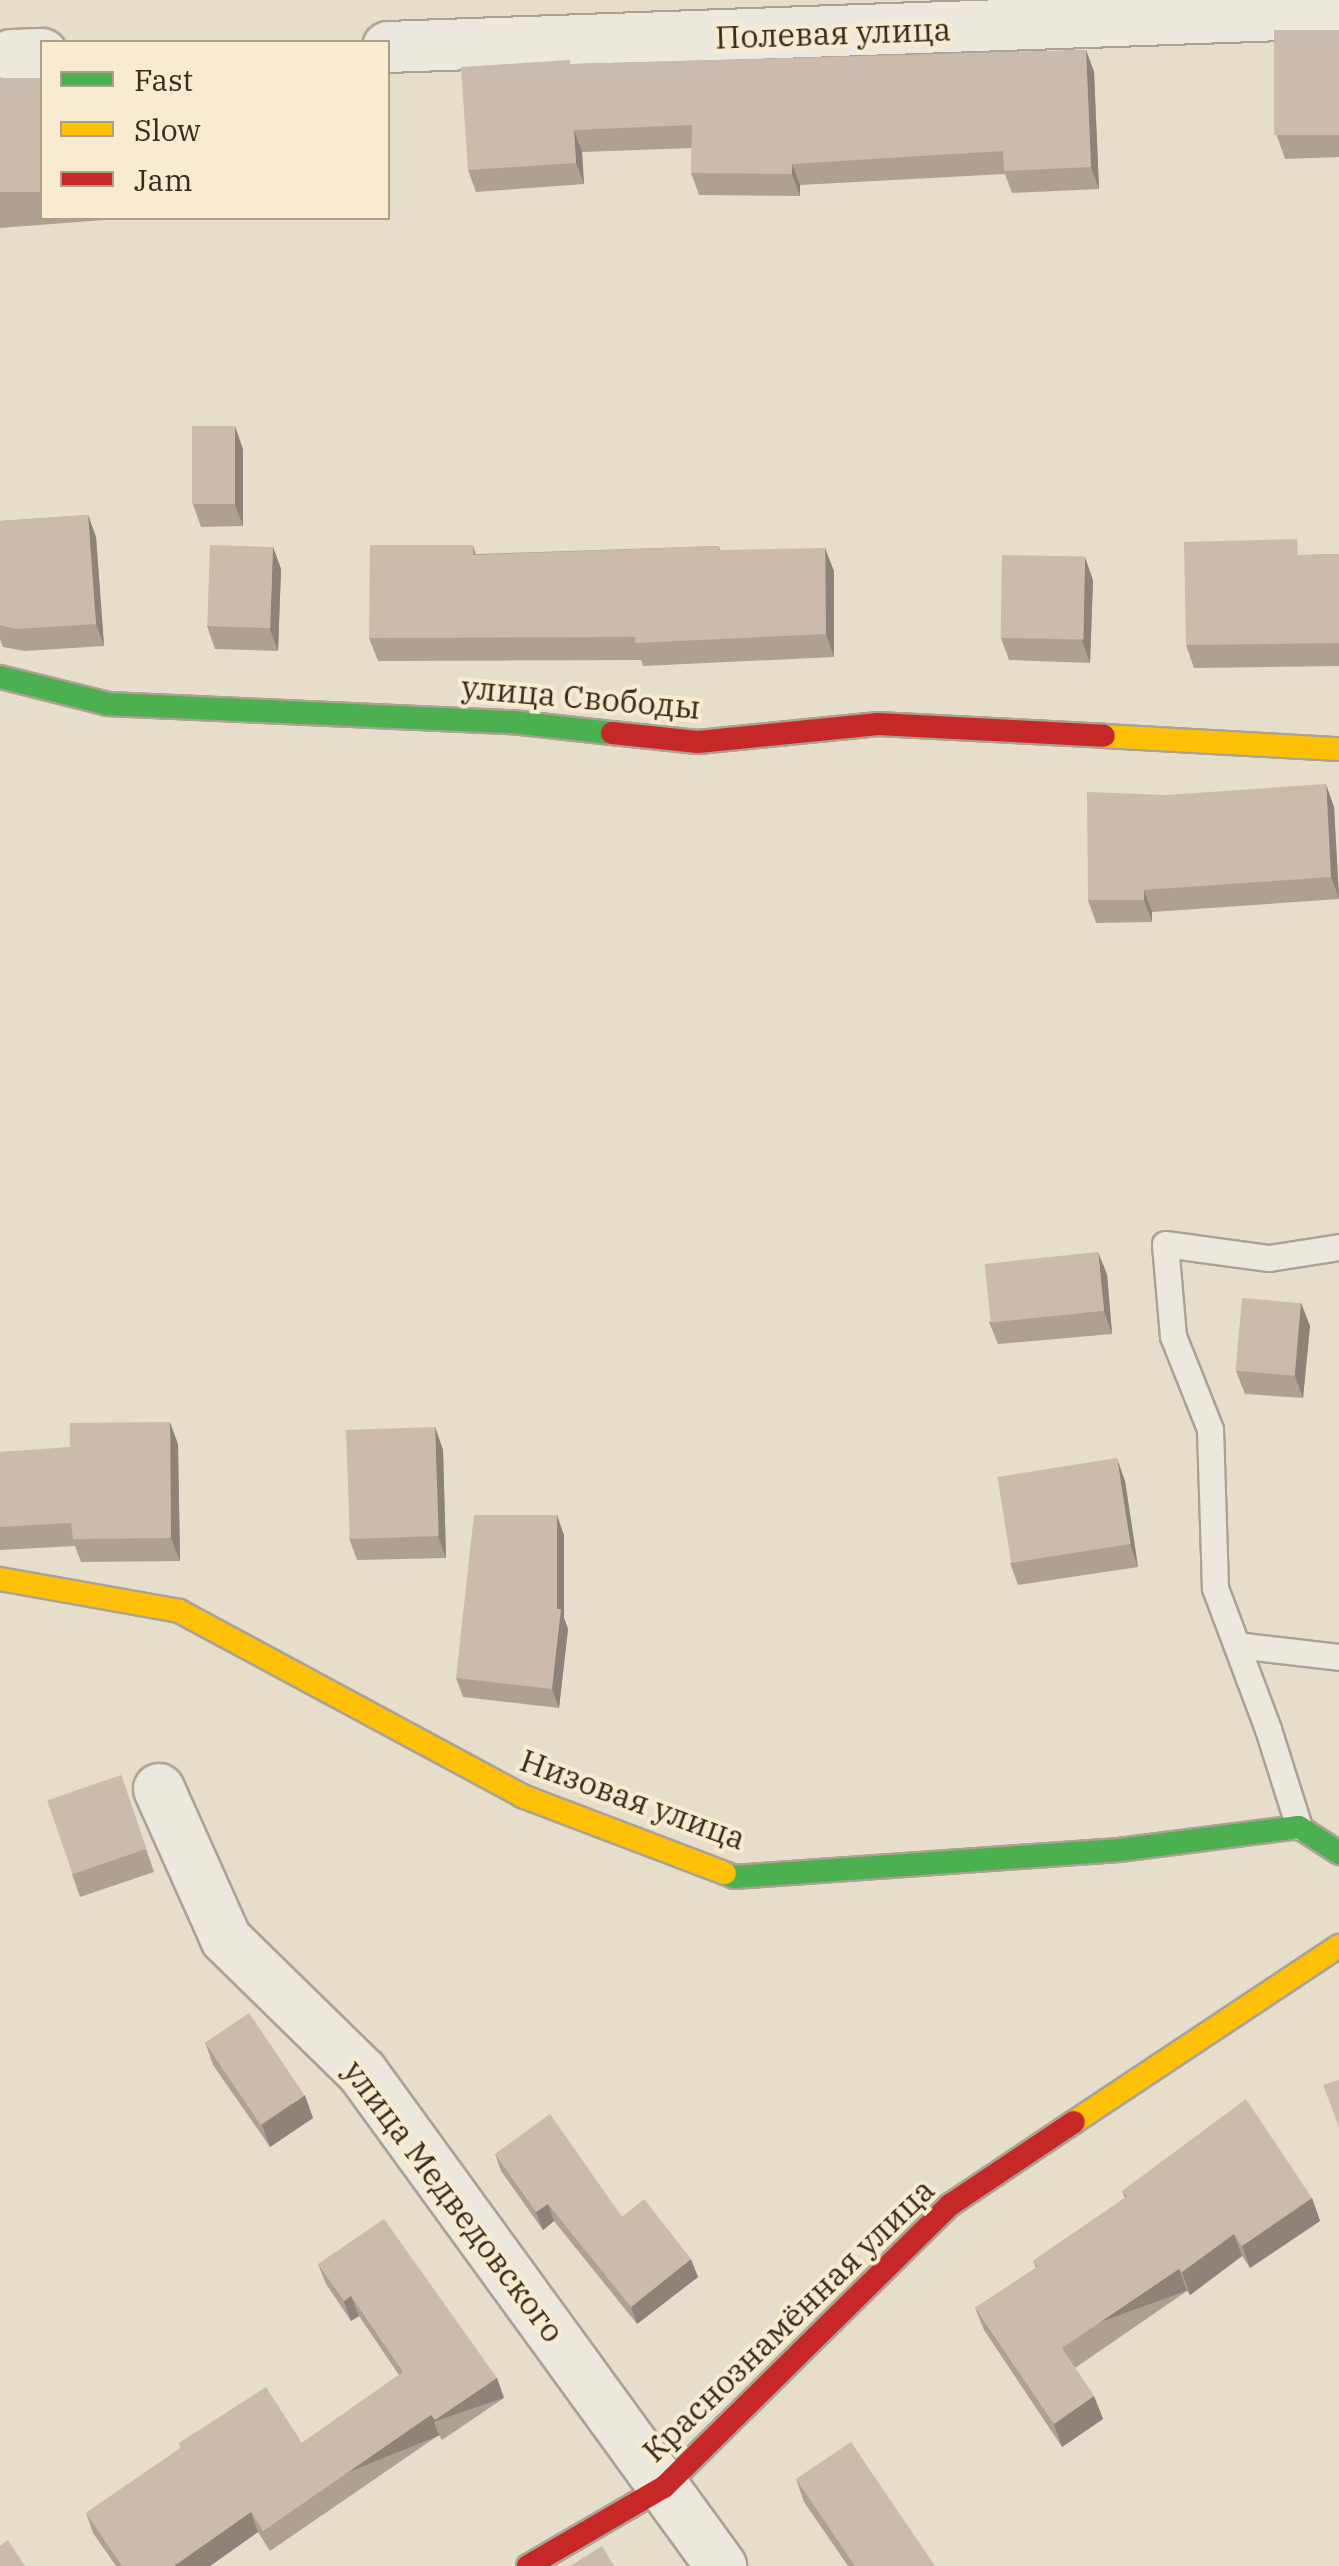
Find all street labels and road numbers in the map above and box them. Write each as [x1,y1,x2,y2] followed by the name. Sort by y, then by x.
[714,10,952,56] street label: Полевая улица
[460,667,702,727] street label: улица Свободы
[515,1740,751,1858] street label: Низовая улица
[335,2052,573,2350] street label: улица Медведовского
[634,2170,942,2470] street label: Краснознамённая улица

